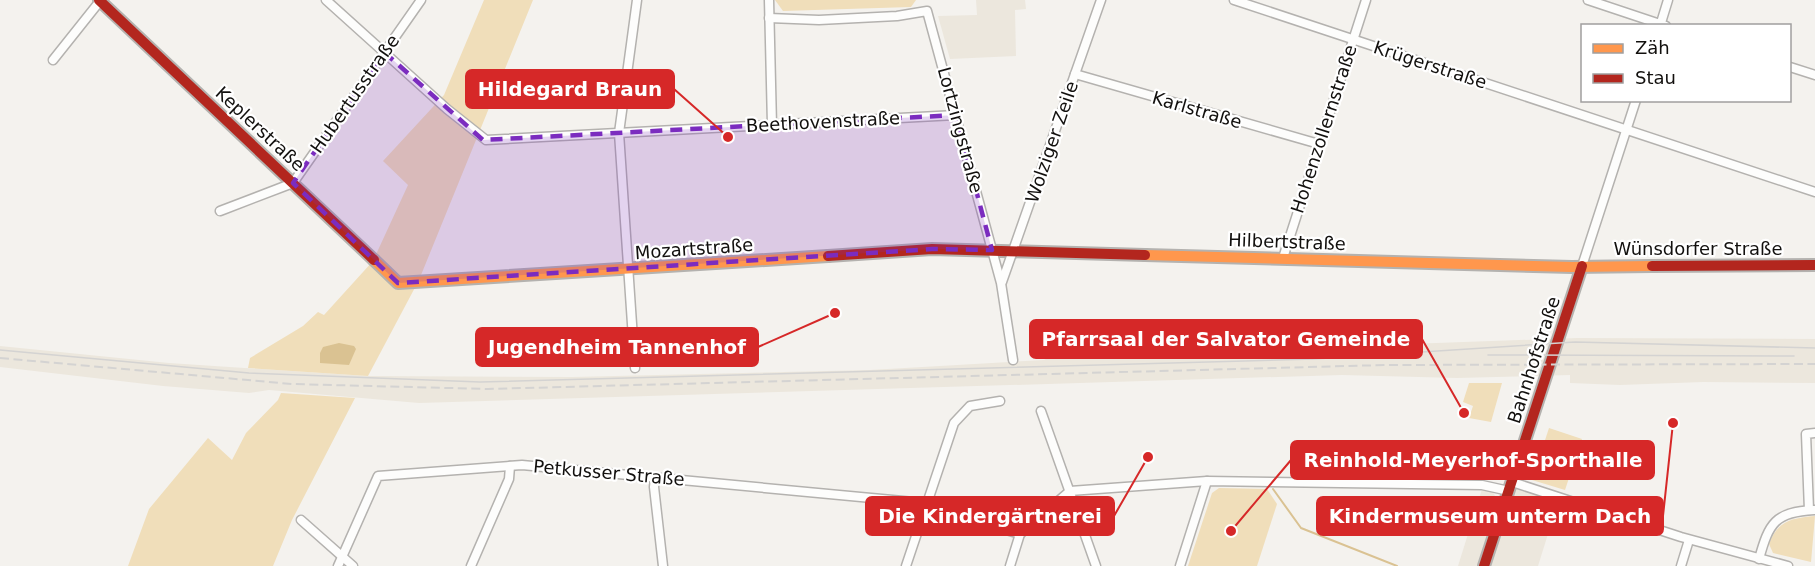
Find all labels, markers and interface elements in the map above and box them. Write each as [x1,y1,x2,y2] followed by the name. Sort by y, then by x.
[1581,24,1791,102] legend
[306,30,403,157] street label: Hubertusstraße
[1371,36,1489,93] street label: Krügerstraße
[1635,37,1670,58] text: Zäh
[1286,42,1361,216] street label: Hohenzollernstraße
[934,64,987,195] street label: Lortzingstraße
[1635,67,1676,88] text: Stau
[466,70,674,108] callout: Hildegard Braun
[478,77,662,101] text: Hildegard Braun
[1021,78,1082,205] street label: Wolziger Zeile
[211,82,309,175] street label: Keplerstraße
[1150,87,1244,132] street label: Karlstraße
[745,107,901,136] street label: Beethovenstraße
[1228,229,1346,254] street label: Hilbertstraße
[634,234,754,263] street label: Mozartstraße
[1613,238,1783,259] street label: Wünsdorfer Straße
[1503,294,1564,426] street label: Bahnhofstraße
[1030,320,1422,358] callout: Pfarrsaal der Salvator Gemeinde
[1042,327,1410,351] text: Pfarrsaal der Salvator Gemeinde
[476,328,758,366] callout: Jugendheim Tannenhof
[486,335,746,359] text: Jugendheim Tannenhof
[1291,441,1654,479] callout: Reinhold-Meyerhof-Sporthalle
[1304,448,1642,472] text: Reinhold-Meyerhof-Sporthalle
[532,455,686,490] street label: Petkusser Straße
[866,497,1114,535] callout: Die Kindergärtnerei
[1317,497,1663,535] callout: Kindermuseum unterm Dach
[878,504,1102,528] text: Die Kindergärtnerei
[1329,504,1651,528] text: Kindermuseum unterm Dach

